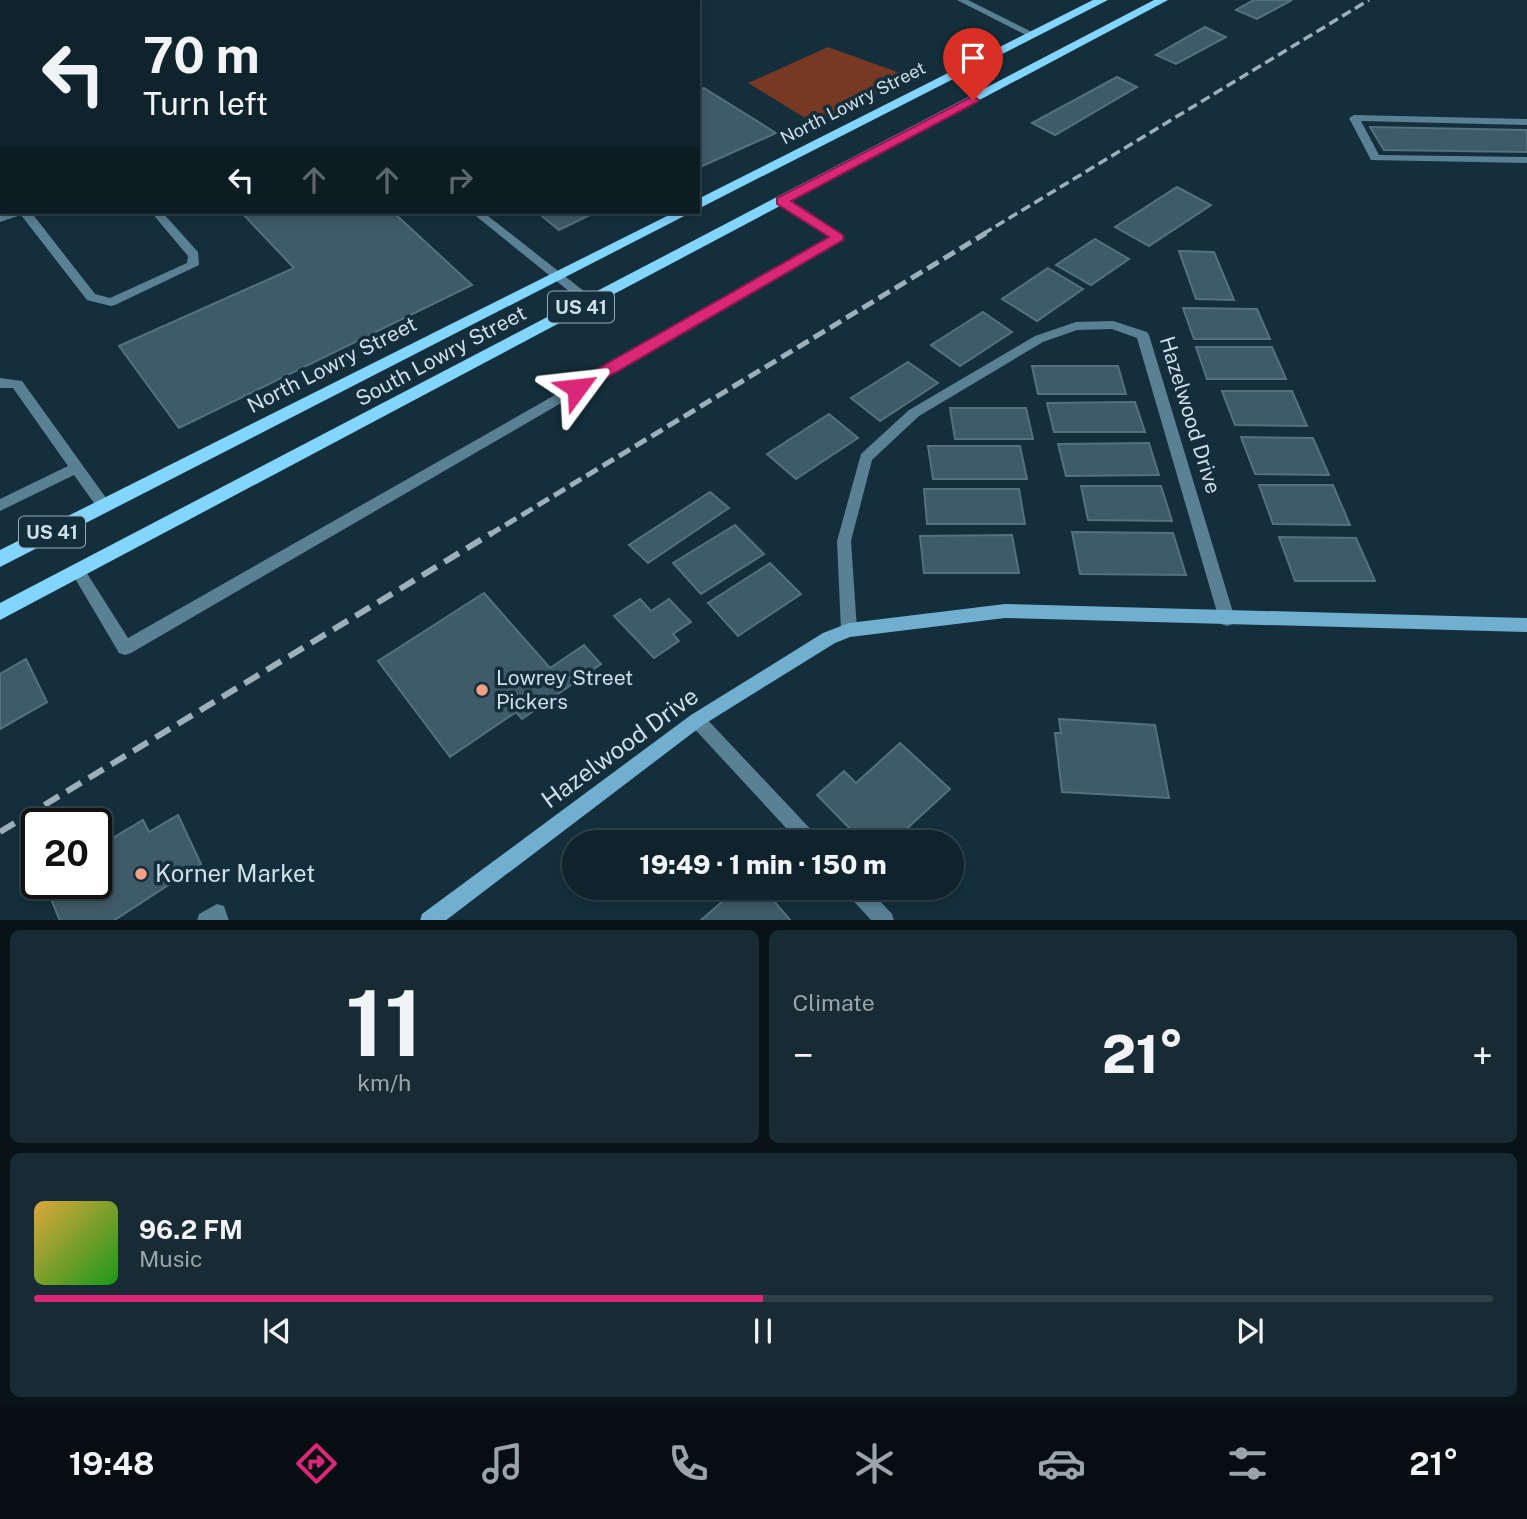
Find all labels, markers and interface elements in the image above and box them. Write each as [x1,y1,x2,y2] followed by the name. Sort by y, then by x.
[143,26,260,84] text: 70 m
[28,28,119,119] icon: left
[943,28,1003,100] pin
[954,39,992,77] icon: arrive
[777,57,929,148] street label: North Lowry Street
[143,85,268,122] text: Turn left
[222,161,260,199] icon: left
[295,161,333,199] icon: ahead
[368,161,406,199] icon: ahead
[441,161,479,199] icon: right
[548,292,614,322] road number: US 41
[351,300,530,411] street label: South Lowry Street
[243,311,421,418] street label: North Lowry Street
[1155,333,1226,497] street label: Hazelwood Drive
[540,351,614,425] position arrow
[19,516,85,548] road number: US 41
[496,665,633,714] place label: Lowrey Street Pickers
[536,681,703,813] street label: Hazelwood Drive
[474,682,490,698] marker: Lowrey Street Pickers
[21,808,112,899] speed limit sign: 20
[639,849,887,880] text: 19:49 · 1 min · 150 m
[155,859,315,887] place label: Korner Market
[133,866,149,882] marker: Korner Market
[345,970,423,1076] text: 11
[793,989,875,1016] text: Climate
[1102,1024,1184,1085] text: 21°
[793,1033,814,1078] text: −
[1472,1033,1493,1078] text: +
[357,1069,411,1096] text: km/h
[139,1214,243,1245] text: 96.2 FM
[139,1245,203,1272] text: Music
[258,1312,296,1350] icon: previous
[744,1312,782,1350] icon: pause
[1231,1312,1269,1350] icon: next
[292,1439,341,1488] icon: directions
[478,1439,527,1488] icon: music
[664,1439,713,1488] icon: phone
[850,1439,899,1488] icon: climate
[1037,1439,1086,1488] icon: car
[1223,1439,1272,1488] icon: filters
[69,1445,154,1482] text: 19:48
[1409,1445,1458,1482] text: 21°

